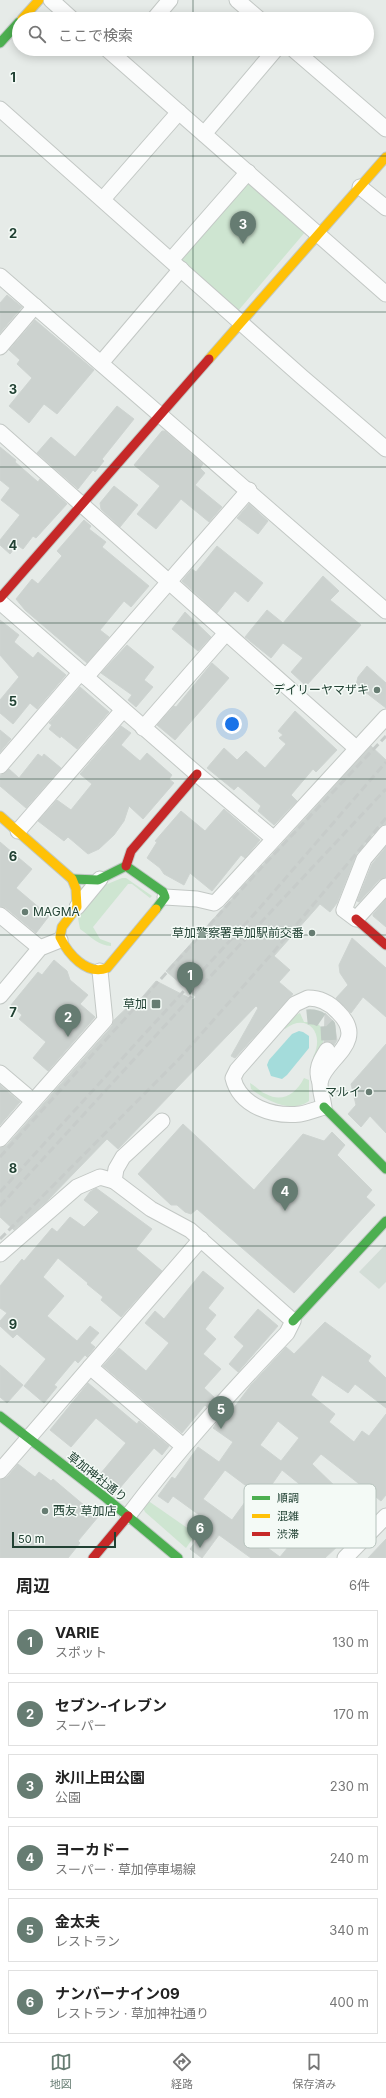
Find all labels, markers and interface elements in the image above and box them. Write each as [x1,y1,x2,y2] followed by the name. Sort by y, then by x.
[12,12,374,56] search box
[26,23,48,45] icon: search
[58,26,133,45] text: ここで検索
[10,69,16,85] text: 1
[230,211,256,244] pin: 3
[9,225,17,241] text: 2
[9,381,17,397] text: 3
[9,537,18,553] text: 4
[273,682,369,697] place label: デイリーヤマザキ
[372,685,382,695] marker: デイリーヤマザキ
[9,693,17,709] text: 5
[222,714,242,734] your location
[9,848,17,864] text: 6
[33,904,80,919] place label: MAGMA
[20,907,30,917] marker: MAGMA
[172,925,304,940] place label: 草加警察署草加駅前交番
[307,928,317,938] marker: 草加警察署草加駅前交番
[177,962,203,995] pin: 1
[123,996,147,1011] place label: 草加
[150,998,162,1010] marker: 草加
[9,1004,17,1020] text: 7
[55,1004,81,1037] pin: 2
[325,1084,361,1099] place label: マルイ
[364,1087,374,1097] marker: マルイ
[9,1160,17,1176] text: 8
[272,1178,298,1211] pin: 4
[9,1316,17,1332] text: 9
[208,1396,234,1429] pin: 5
[64,1449,130,1505] street label: 草加神社通り
[244,1484,376,1548] legend
[277,1491,299,1505] text: 順調
[53,1503,116,1518] place label: 西友 草加店
[40,1506,50,1516] marker: 西友 草加店
[277,1509,299,1523] text: 混雑
[187,1515,213,1548] pin: 6
[277,1527,299,1541] text: 渋滞
[12,1530,116,1549] scale bar
[18,1532,44,1546] text: 50 m
[16,1576,50,1596] text: 周辺
[349,1577,370,1593] text: 6件
[55,1623,99,1642] text: VARIE
[27,1634,33,1650] text: 1
[332,1634,369,1650] text: 130 m
[55,1644,107,1660] text: スポット
[55,1696,167,1715] text: セブン-イレブン
[26,1706,34,1722] text: 2
[333,1706,369,1722] text: 170 m
[55,1717,107,1733] text: スーパー
[55,1768,145,1787] text: 氷川上田公園
[26,1778,34,1794] text: 3
[330,1778,369,1794] text: 230 m
[55,1789,81,1805] text: 公園
[55,1840,130,1859] text: ヨーカドー
[26,1850,34,1866] text: 4
[330,1850,369,1866] text: 240 m
[55,1861,196,1877] text: スーパー · 草加停車場線
[55,1912,100,1931] text: 金太夫
[26,1922,34,1938] text: 5
[329,1922,369,1938] text: 340 m
[55,1933,120,1949] text: レストラン
[55,1984,180,2003] text: ナンバーナイン09
[26,1994,34,2010] text: 6
[329,1994,369,2010] text: 400 m
[55,2005,209,2021] text: レストラン · 草加神社通り
[50,2051,72,2091] tab: 地図
[171,2051,193,2091] tab: 経路
[292,2051,336,2091] tab: 保存済み

